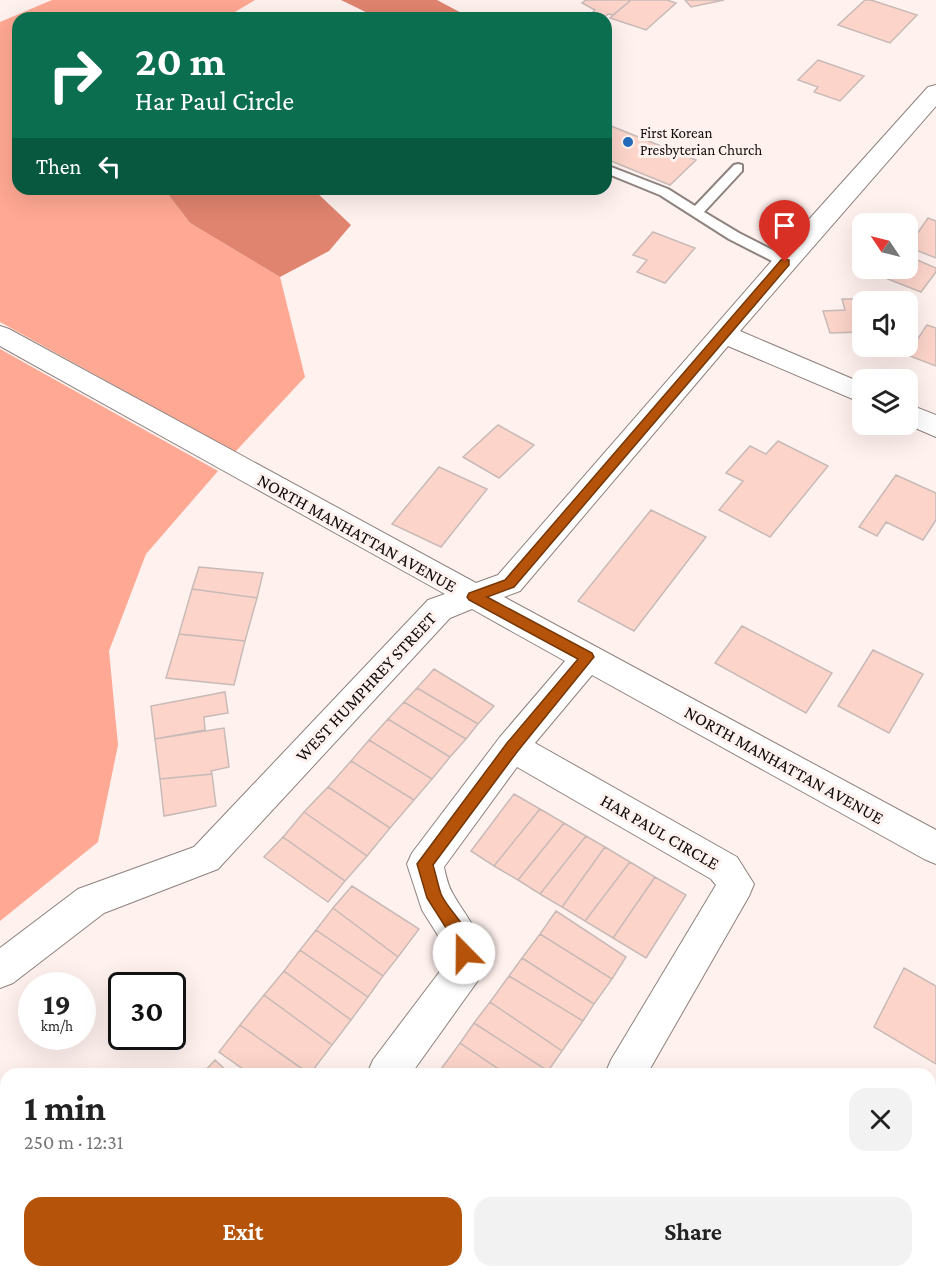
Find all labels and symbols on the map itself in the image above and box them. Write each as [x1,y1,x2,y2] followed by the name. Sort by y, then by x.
[640,125,762,159] place label: First Korean Presbyterian Church
[621,135,635,149] marker: First Korean Presbyterian Church
[759,200,810,262] pin
[852,213,918,279] north arrow
[254,470,460,596] street label: NORTH MANHATTAN AVENUE
[292,608,441,766] street label: WEST HUMPHREY STREET
[681,702,887,828] street label: NORTH MANHATTAN AVENUE
[597,790,723,874] street label: HAR PAUL CIRCLE
[432,921,496,985] position arrow
[108,972,186,1050] speed limit sign: 30

